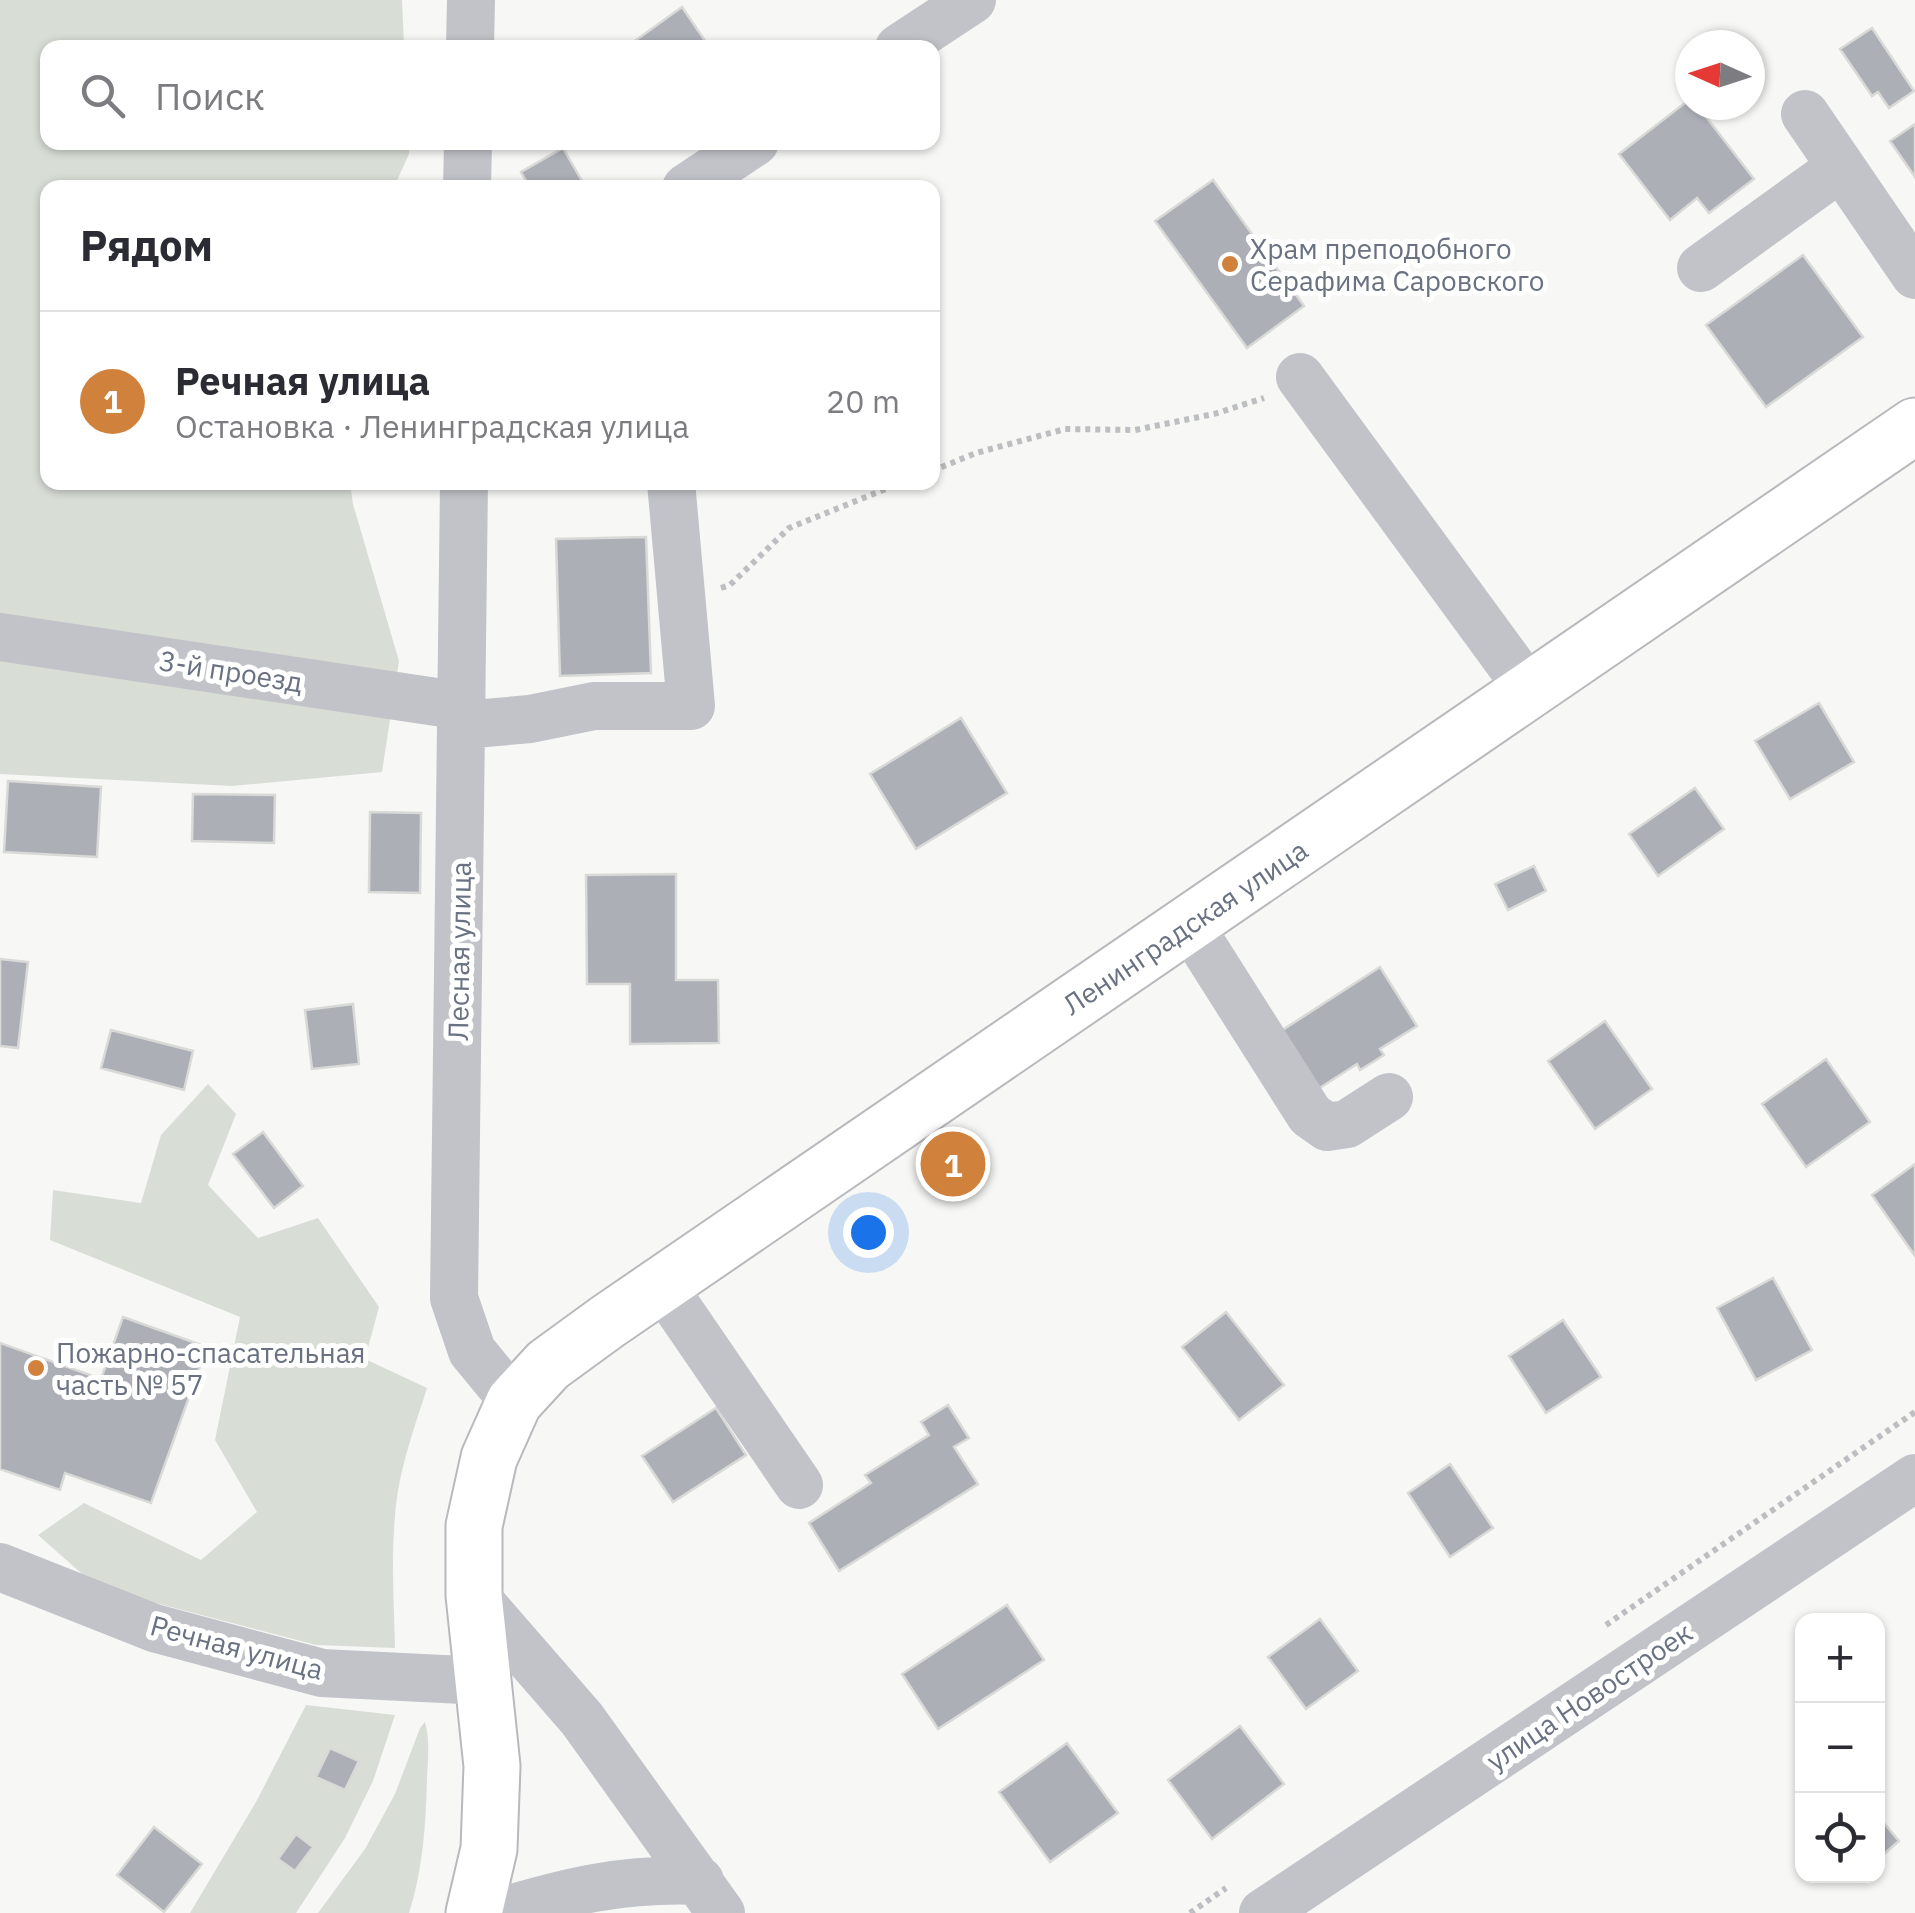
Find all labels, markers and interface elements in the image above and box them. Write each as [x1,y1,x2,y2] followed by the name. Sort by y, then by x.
[1675,30,1765,120] north arrow
[40,40,940,150] search box
[75,68,130,123] icon: search
[155,71,265,120] text: Поиск
[80,218,213,273] text: Рядом
[1250,230,1544,299] place label: Храм преподобного Серафима Саровского
[1219,253,1241,275] marker: Храм преподобного Серафима Саровского
[175,356,430,405] text: Речная улица
[103,380,122,422] text: 1
[826,380,900,422] text: 20 m
[175,405,689,447] text: Остановка · Ленинградская улица
[156,641,306,701] street label: 3-й проезд
[1055,831,1315,1023] street label: Ленинградская улица
[439,861,479,1041] street label: Лесная улица
[920,1126,986,1202] pin: 1
[843,1207,894,1258] your location
[56,1334,366,1403] place label: Пожарно-спасательная часть № 57
[25,1357,47,1379] marker: Пожарно-спасательная часть № 57
[147,1606,328,1688] street label: Речная улица
[1479,1613,1699,1779] street label: улица Новостроек
[1795,1613,1885,1883] map controls
[1795,1613,1885,1703] button: +
[1795,1703,1885,1793] button: −
[1795,1793,1885,1883] button: locate

